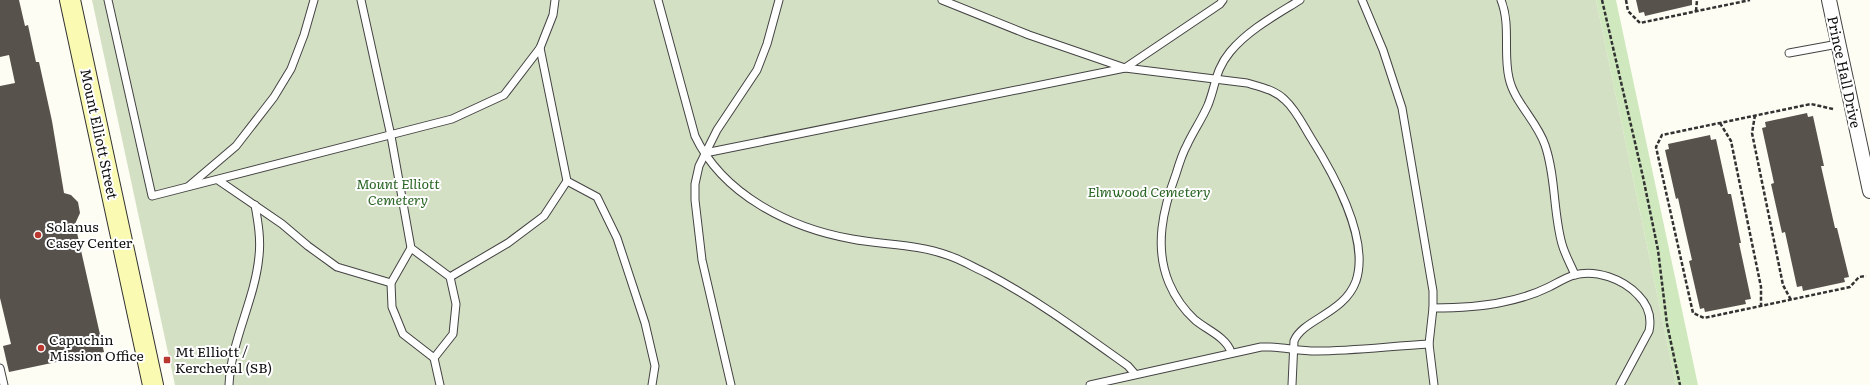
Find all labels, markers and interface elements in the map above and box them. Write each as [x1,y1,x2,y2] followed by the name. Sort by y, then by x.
[1823,14,1867,130] street label: Prince Hall Drive
[76,67,124,201] street label: Mount Elliott Street
[356,173,440,209] park label: Mount Elliott Cemetery
[1087,181,1211,201] park label: Elmwood Cemetery
[46,216,133,252] place label: Solanus Casey Center
[33,230,43,240] marker: Solanus Casey Center
[49,329,144,365] place label: Capuchin Mission Office
[175,341,272,377] place label: Mt Elliott / Kercheval (SB)
[36,343,46,353] marker: Capuchin Mission Office
[162,355,172,365] marker: Mt Elliott / Kercheval (SB)

